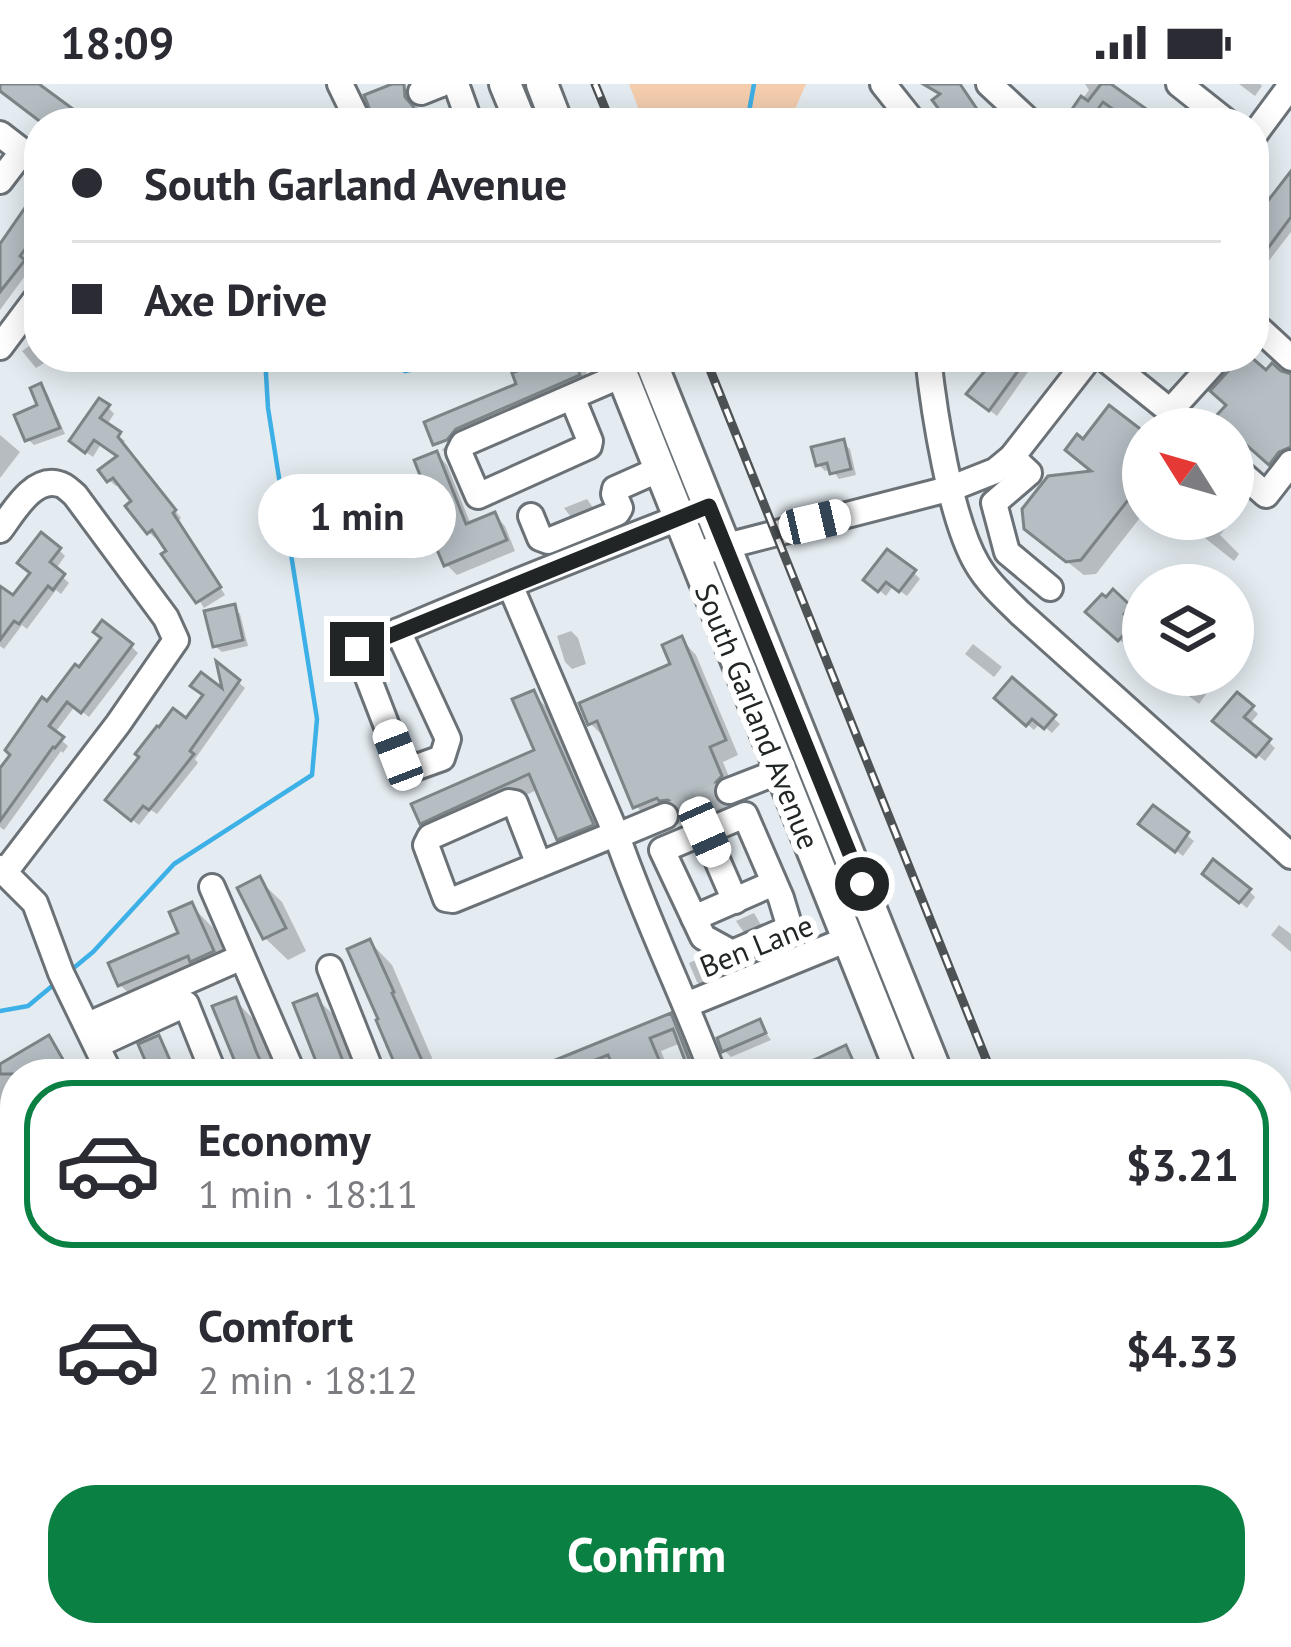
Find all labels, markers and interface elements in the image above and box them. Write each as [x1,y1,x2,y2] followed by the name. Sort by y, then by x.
[60,13,174,71] text: 18:09
[144,154,567,212] text: South Garland Avenue
[144,270,327,328] text: Axe Drive
[1122,408,1254,540] north arrow
[1122,408,1254,696] map controls
[258,475,456,559] callout: 1 min
[309,490,405,541] text: 1 min
[776,496,854,548] car
[1122,564,1254,696] button: layers
[687,577,829,855] street label: South Garland Avenue
[330,622,384,676] route end
[368,715,428,795] car
[674,792,736,872] car
[835,857,889,911] route start
[694,905,818,985] street label: Ben Lane
[54,1110,162,1218] icon: car
[198,1110,371,1168] text: Economy
[1126,1135,1239,1193] text: $3.21
[198,1168,418,1219] text: 1 min · 18:11
[54,1296,162,1404] icon: car
[198,1296,353,1354] text: Comfort
[1126,1321,1239,1379] text: $4.33
[198,1354,418,1405] text: 2 min · 18:12
[48,1485,1245,1623] button: Confirm

